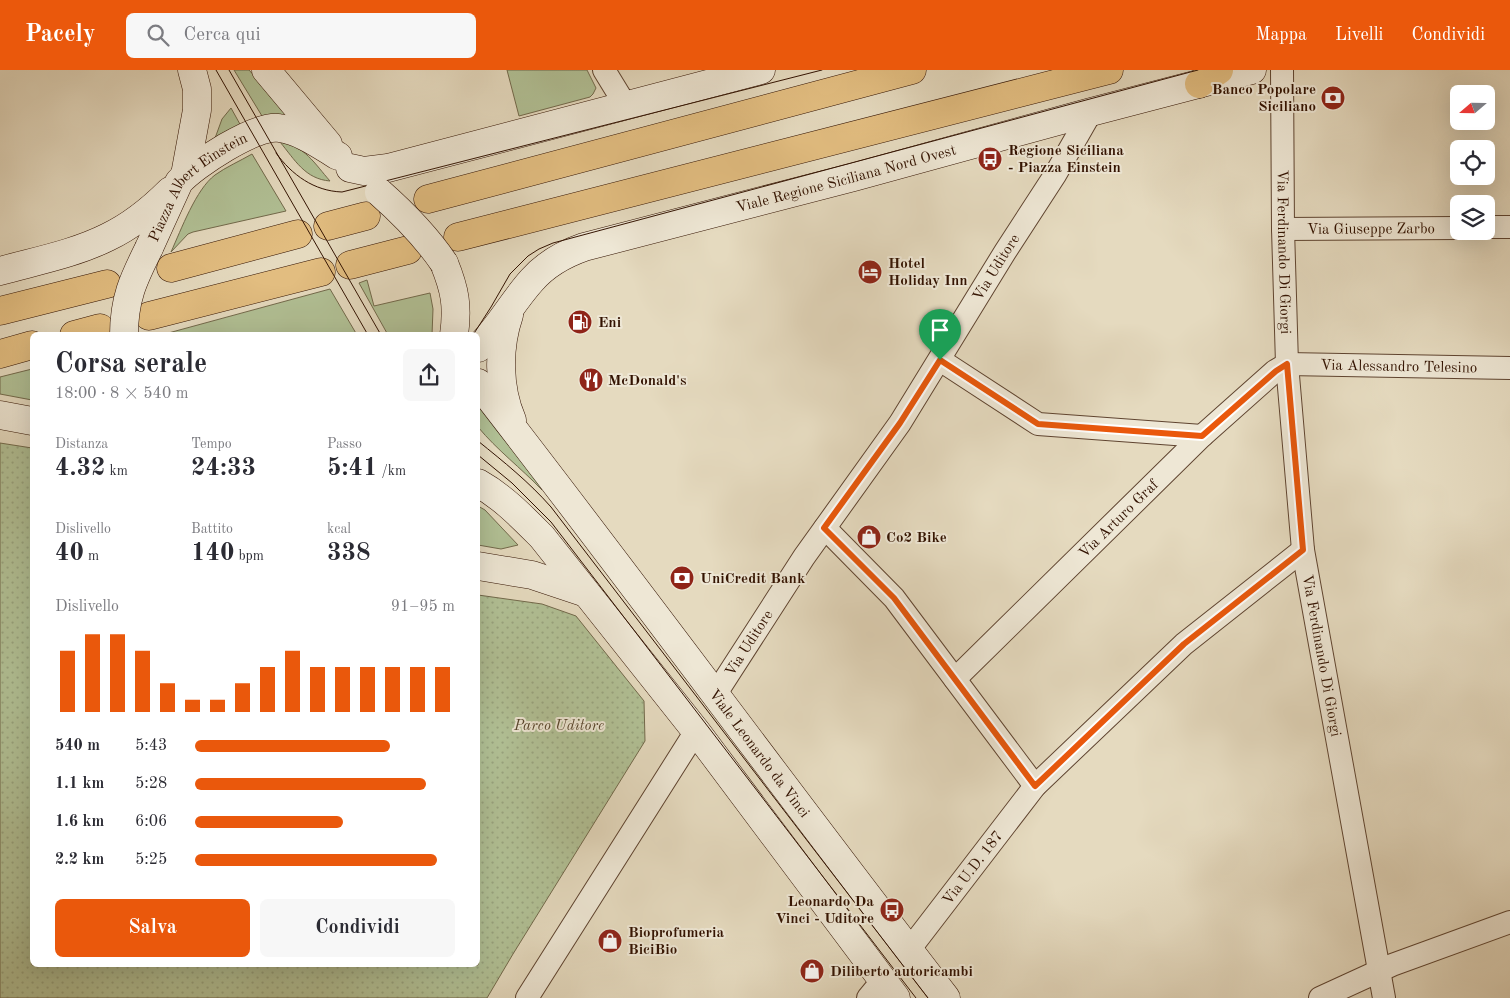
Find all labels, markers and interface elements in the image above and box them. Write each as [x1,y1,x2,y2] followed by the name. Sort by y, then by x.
[126,13,476,58] search box
[144,21,172,49] icon: search
[25,23,96,47] text: Pacely
[184,26,261,45] text: Cerca qui
[1255,26,1307,44] text: Mappa
[1335,26,1383,44] text: Livelli
[1411,26,1485,44] text: Condividi
[1212,83,1316,115] place label: Banco Popolare Siciliano
[1320,85,1346,111] bank icon: Banco Popolare Siciliano
[1450,85,1495,130] north arrow
[1450,85,1495,240] map controls
[147,131,250,244] street label: Piazza Albert Einstein
[1450,140,1495,185] button: locate
[735,143,958,216] street label: Viale Regione Siciliana Nord Ovest
[1008,144,1124,176] place label: Regione Siciliana - Piazza Einstein
[977,146,1003,172] bus stop icon: Regione Siciliana - Piazza Einstein
[1274,170,1292,334] street label: Via Ferdinando Di Giorgi
[1450,195,1495,240] button: layers
[1307,222,1435,238] street label: Via Giuseppe Zarbo
[971,232,1023,304] street label: Via Uditore
[888,257,968,289] place label: Hotel Holiday Inn
[857,259,883,285] hotel icon: Hotel Holiday Inn
[567,309,593,335] fuel station icon: Eni
[919,309,961,360] pin
[598,316,621,331] place label: Eni
[926,316,954,344] icon: arrive
[403,349,455,401] button: share
[55,351,207,379] text: Corsa serale
[1320,359,1477,376] street label: Via Alessandro Telesino
[578,367,604,393] restaurant icon: McDonald's
[608,374,686,389] place label: McDonald's
[55,386,188,402] text: 18:00 · 8 × 540 m
[55,437,108,451] text: Distanza
[191,437,232,451] text: Tempo
[327,437,362,451] text: Passo
[55,456,106,481] text: 4.32
[191,456,256,481] text: 24:33
[327,456,378,481] text: 5:41
[106,464,128,478] text: km
[378,464,406,478] text: /km
[1077,477,1163,562] street label: Via Arturo Graf
[55,522,111,536] text: Dislivello
[191,522,233,536] text: Battito
[327,522,351,536] text: kcal
[856,524,882,550] shop icon: Co2 Bike
[886,531,947,546] place label: Co2 Bike
[55,541,84,566] text: 40
[191,541,235,566] text: 140
[327,541,371,566] text: 338
[84,549,99,563] text: m
[235,549,264,563] text: bpm
[669,565,695,591] bank icon: UniCredit Bank
[700,572,806,587] place label: UniCredit Bank
[1299,574,1343,738] street label: Via Ferdinando Di Giorgi
[55,599,119,615] text: Dislivello
[391,599,455,615] text: 91–95 m
[723,608,777,679] street label: Via Uditore
[705,687,811,821] street label: Viale Leonardo da Vinci
[513,719,604,734] park label: Parco Uditore
[55,738,100,754] text: 540 m
[135,738,167,754] text: 5:43
[55,776,104,792] text: 1.1 km
[135,776,167,792] text: 5:28
[55,814,104,830] text: 1.6 km
[135,814,167,830] text: 6:06
[941,829,1007,908] street label: Via U.D. 187
[55,852,104,868] text: 2.2 km
[135,852,167,868] text: 5:25
[775,895,874,927] place label: Leonardo Da Vinci - Uditore
[879,897,905,923] bus stop icon: Leonardo Da Vinci - Uditore
[55,899,250,957] button: Salva
[260,899,455,957] button: Condividi
[628,926,724,958] place label: Bioprofumeria BiciBio
[597,928,623,954] shop icon: Bioprofumeria BiciBio
[799,958,825,984] shop icon: Diliberto autoricambi
[830,965,973,980] place label: Diliberto autoricambi

